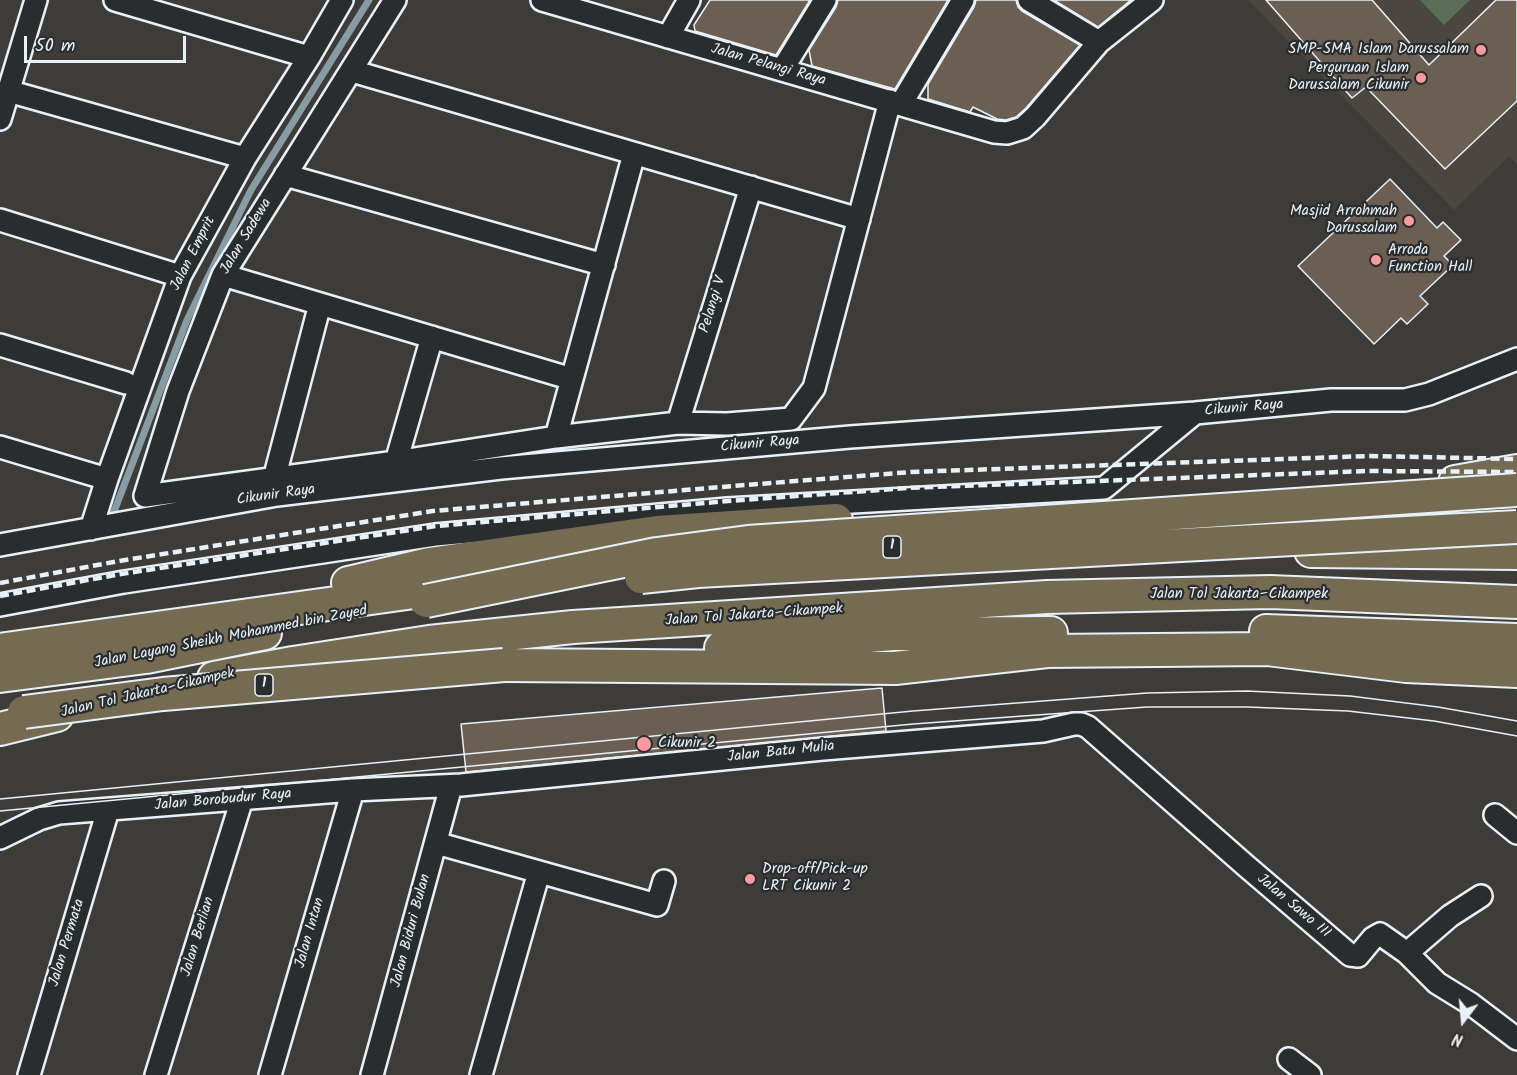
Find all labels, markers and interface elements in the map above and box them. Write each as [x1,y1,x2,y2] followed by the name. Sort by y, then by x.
[27,24,189,62] scale bar
[35,32,75,61] text: 50 m
[708,41,828,91] street label: Jalan Pelangi Raya
[1288,41,1469,59] place label: SMP-SMA Islam Darussalam
[1474,43,1488,57] marker: SMP-SMA Islam Darussalam
[1288,60,1409,95] place label: Perguruan Islam Darussalam Cikunir
[1414,71,1428,85] marker: Perguruan Islam Darussalam Cikunir
[217,196,277,278] street label: Jalan Sadewa
[1290,203,1397,238] place label: Masjid Arrohmah Darussalam
[168,214,220,294] street label: Jalan Emprit
[1402,214,1416,228] marker: Masjid Arrohmah Darussalam
[1388,242,1472,277] place label: Arroda Function Hall
[1369,253,1383,267] marker: Arroda Function Hall
[697,274,731,336] street label: Pelangi V
[1204,397,1284,421] street label: Cikunir Raya
[720,433,800,457] street label: Cikunir Raya
[236,482,316,510] street label: Cikunir Raya
[883,536,901,558] road number: 1
[1150,586,1328,604] street label: Jalan Tol Jakarta–Cikampek
[665,601,843,631] street label: Jalan Tol Jakarta–Cikampek
[93,603,369,673] street label: Jalan Layang Sheikh Mohammed bin Zayed
[59,665,237,723] street label: Jalan Tol Jakarta–Cikampek
[255,674,273,696] road number: 1
[635,735,653,753] marker: Cikunir 2
[658,735,716,753] place label: Cikunir 2
[726,738,836,768] street label: Jalan Batu Mulia
[154,786,292,816] street label: Jalan Borobudur Raya
[762,861,868,896] place label: Drop-off/Pick-up LRT Cikunir 2
[1253,871,1333,943] street label: Jalan Sawo III
[388,872,436,990] street label: Jalan Biduri Bulan
[743,872,757,886] marker: Drop-off/Pick-up LRT Cikunir 2
[178,895,220,979] street label: Jalan Berlian
[292,896,330,970] street label: Jalan Intan
[46,897,90,989] street label: Jalan Permata
[1433,991,1493,1051] north arrow
[1450,1025,1466,1052] text: N

